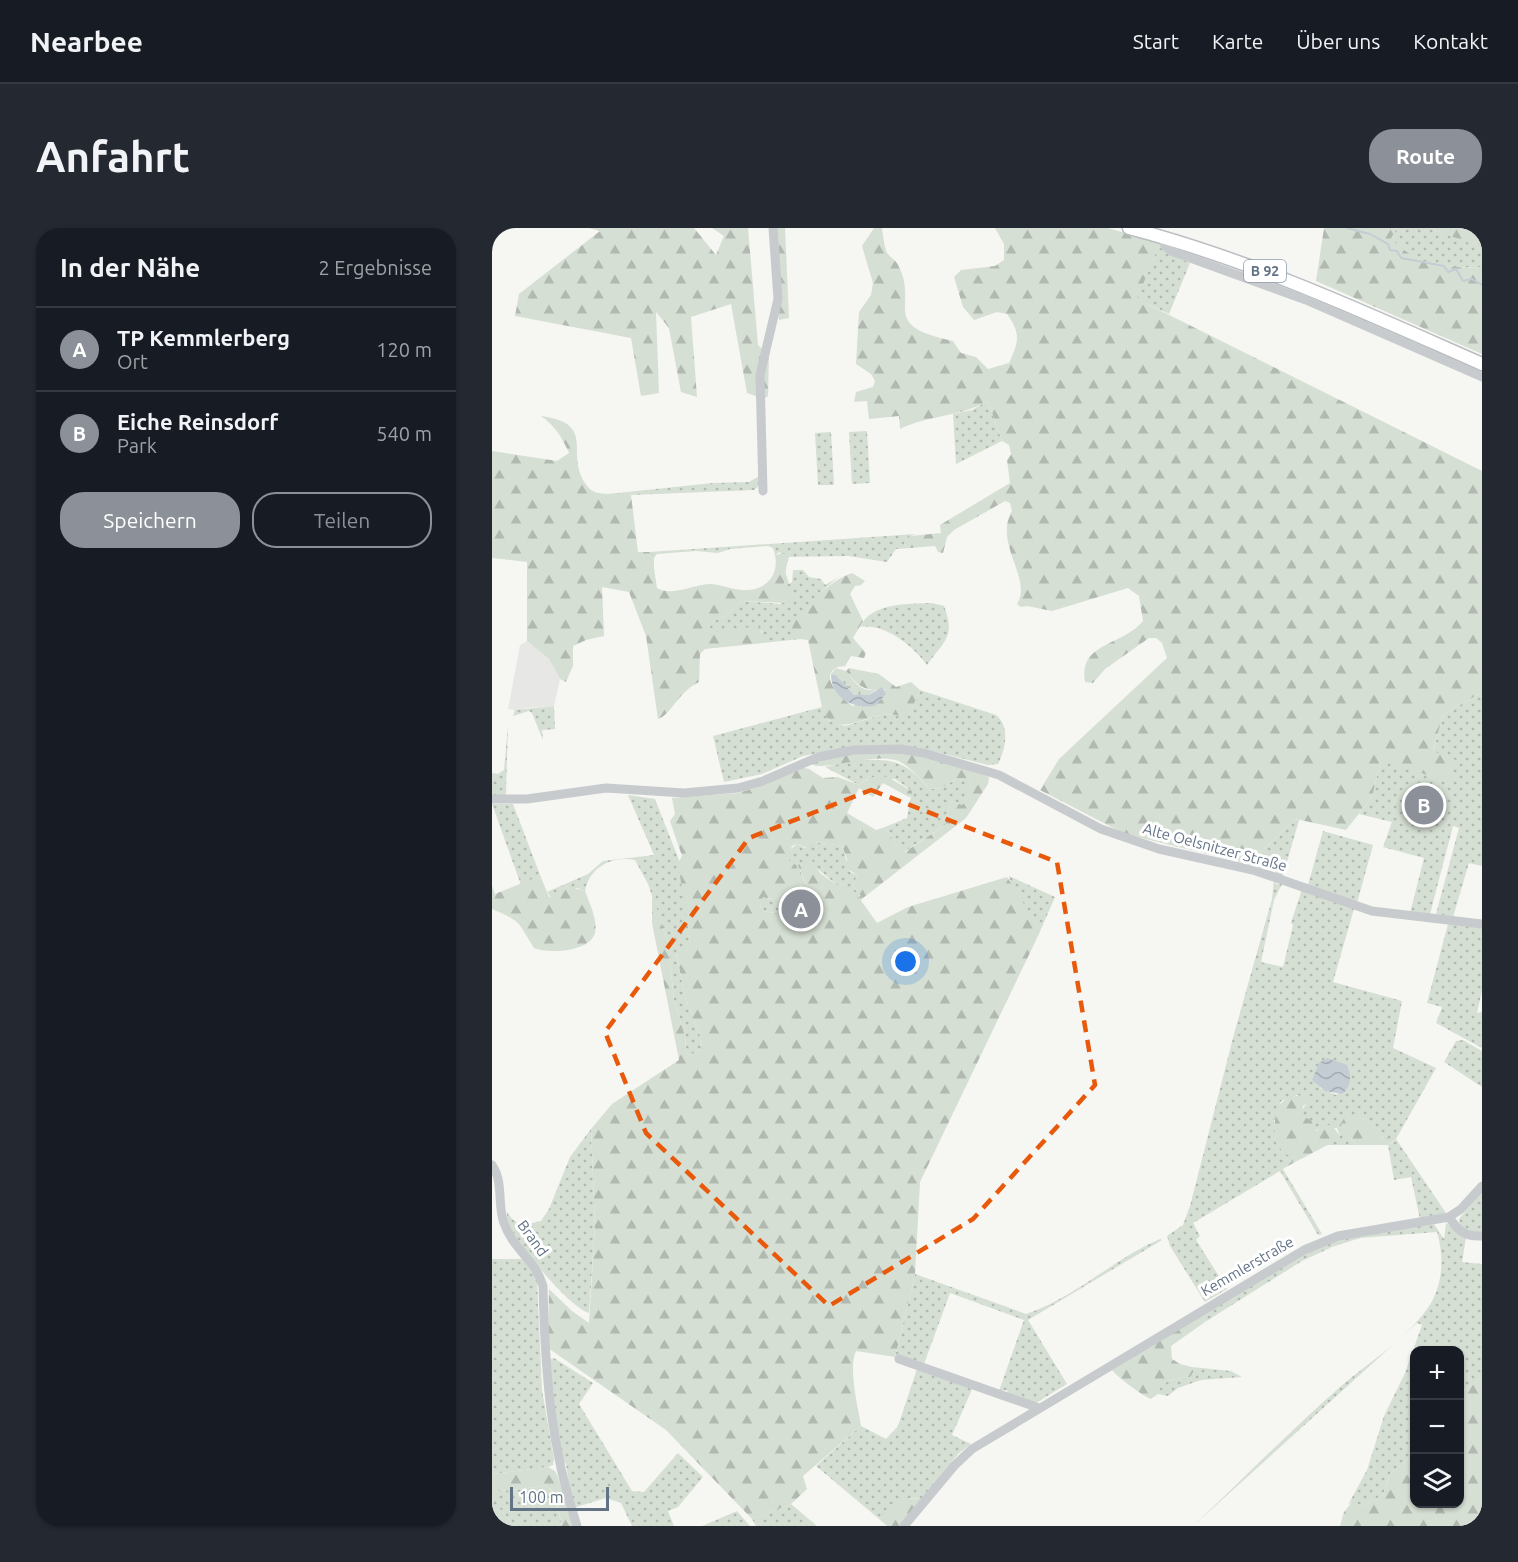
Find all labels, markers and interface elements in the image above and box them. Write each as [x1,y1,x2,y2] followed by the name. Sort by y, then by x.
[30,26,143,57] text: Nearbee
[1133,29,1179,53] text: Start
[1212,29,1263,53] text: Karte
[1296,29,1380,53] text: Über uns
[1413,29,1488,53] text: Kontakt
[1369,129,1482,183] button: Route
[36,133,190,180] text: Anfahrt
[60,253,200,282] text: In der Nähe
[318,256,432,279] text: 2 Ergebnisse
[1244,260,1286,282] road number: B 92
[117,325,290,350] text: TP Kemmlerberg
[72,338,87,361] text: A
[376,338,432,361] text: 120 m
[117,350,148,373] text: Ort
[117,409,278,434] text: Eiche Reinsdorf
[73,422,86,445] text: B
[376,422,432,445] text: 540 m
[117,434,157,457] text: Park
[60,492,240,548] button: Speichern
[252,492,432,548] button: Teilen
[1404,782,1444,828] pin: B
[1141,820,1289,874] street label: Alte Oelsnitzer Straße
[782,886,820,932] pin: A
[891,947,920,976] your location
[514,1217,552,1259] street label: Brand
[1198,1233,1296,1299] street label: Kemmlerstraße
[1410,1346,1464,1508] map controls
[1410,1346,1464,1400] button: +
[1410,1400,1464,1454] button: −
[1410,1454,1464,1508] button: layers
[510,1484,609,1512] scale bar
[519,1488,564,1506] text: 100 m

